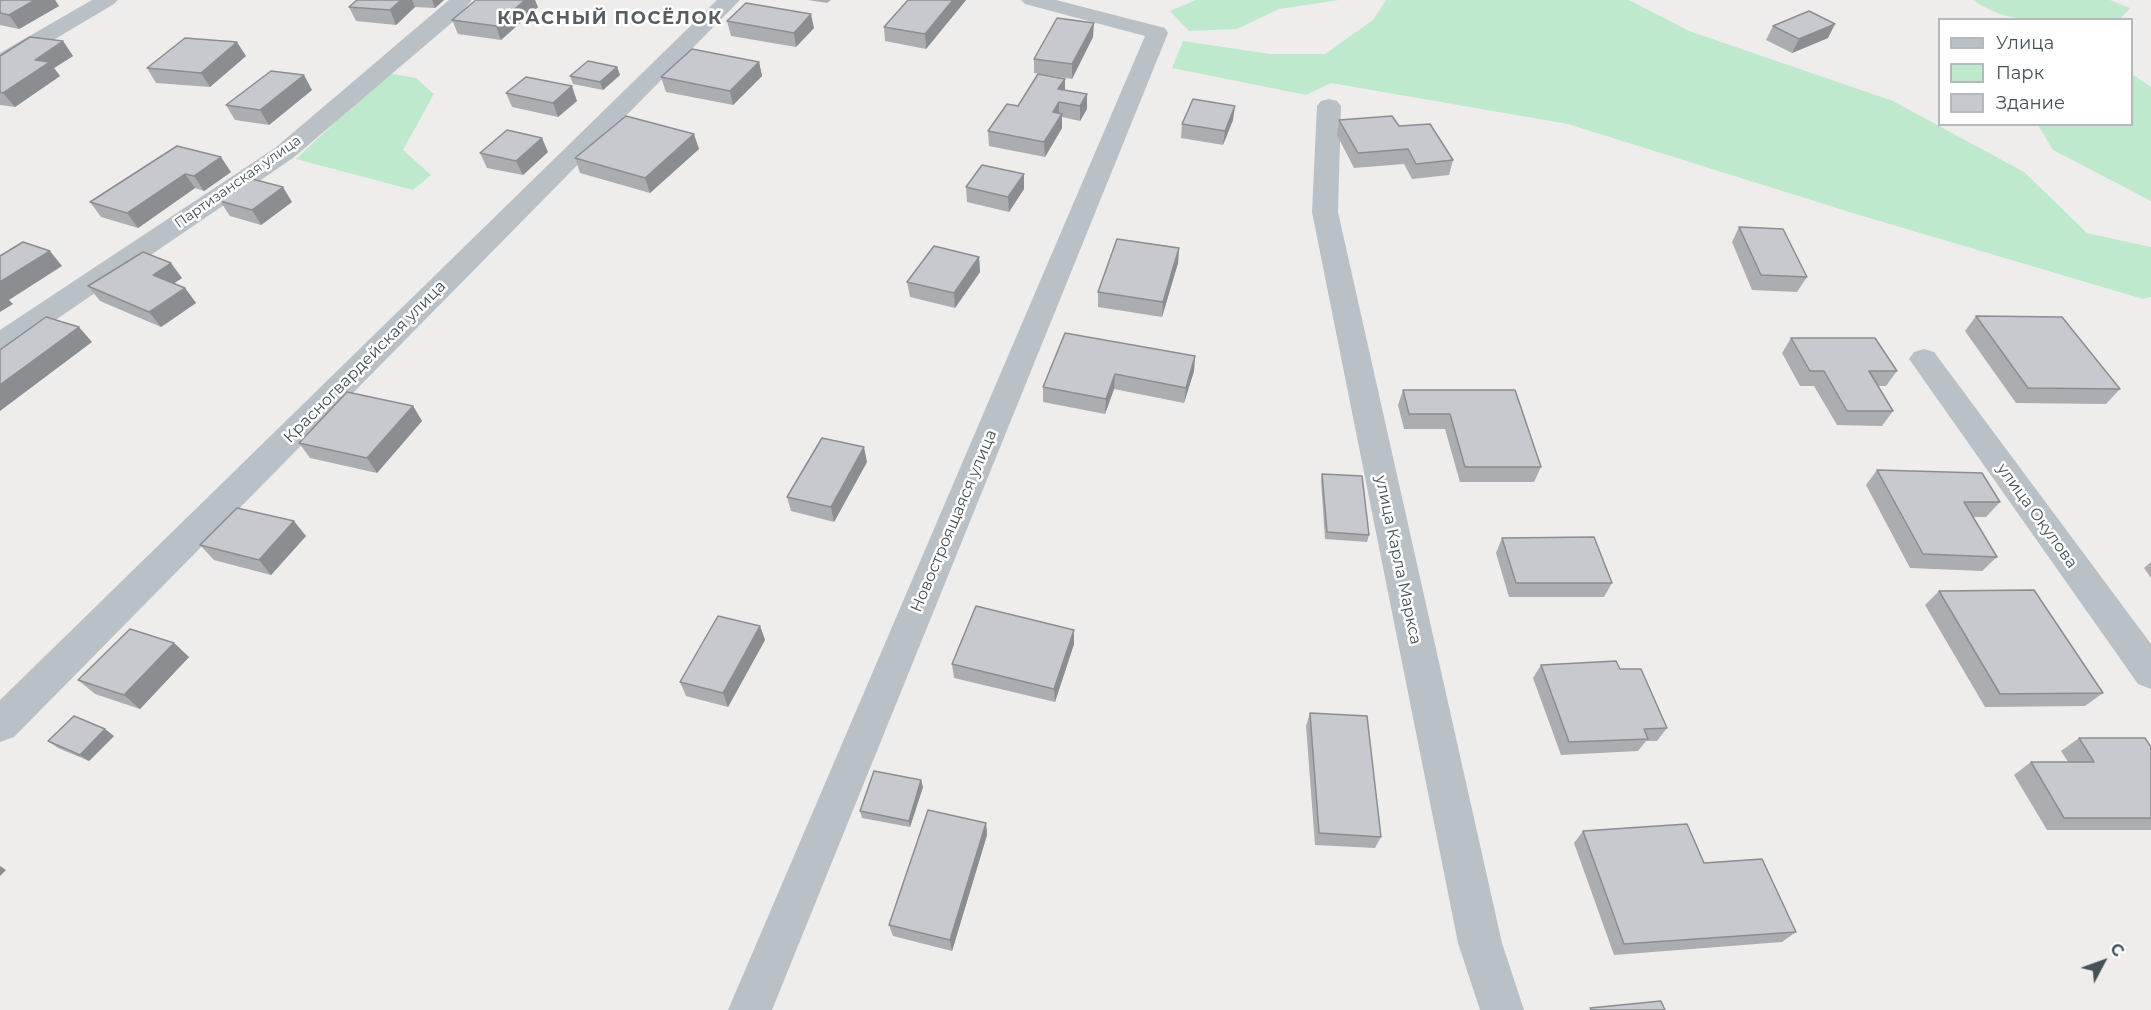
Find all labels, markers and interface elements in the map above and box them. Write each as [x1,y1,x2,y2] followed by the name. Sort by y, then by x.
[497,8,723,30] district label: КРАСНЫЙ ПОСЁЛОК
[1938,18,2133,126] legend
[1996,32,2054,54] text: Улица
[1996,62,2044,84] text: Парк
[1996,92,2065,114] text: Здание
[172,132,304,232] street label: Партизанская улица
[280,277,450,447] street label: Красногвардейская улица
[907,427,1001,615] street label: Новостроящаяся улица
[1993,460,2081,572] street label: улица Окулова
[1371,474,1425,646] street label: улица Карла Маркса
[2073,932,2133,992] north arrow
[2106,939,2128,960] text: С

